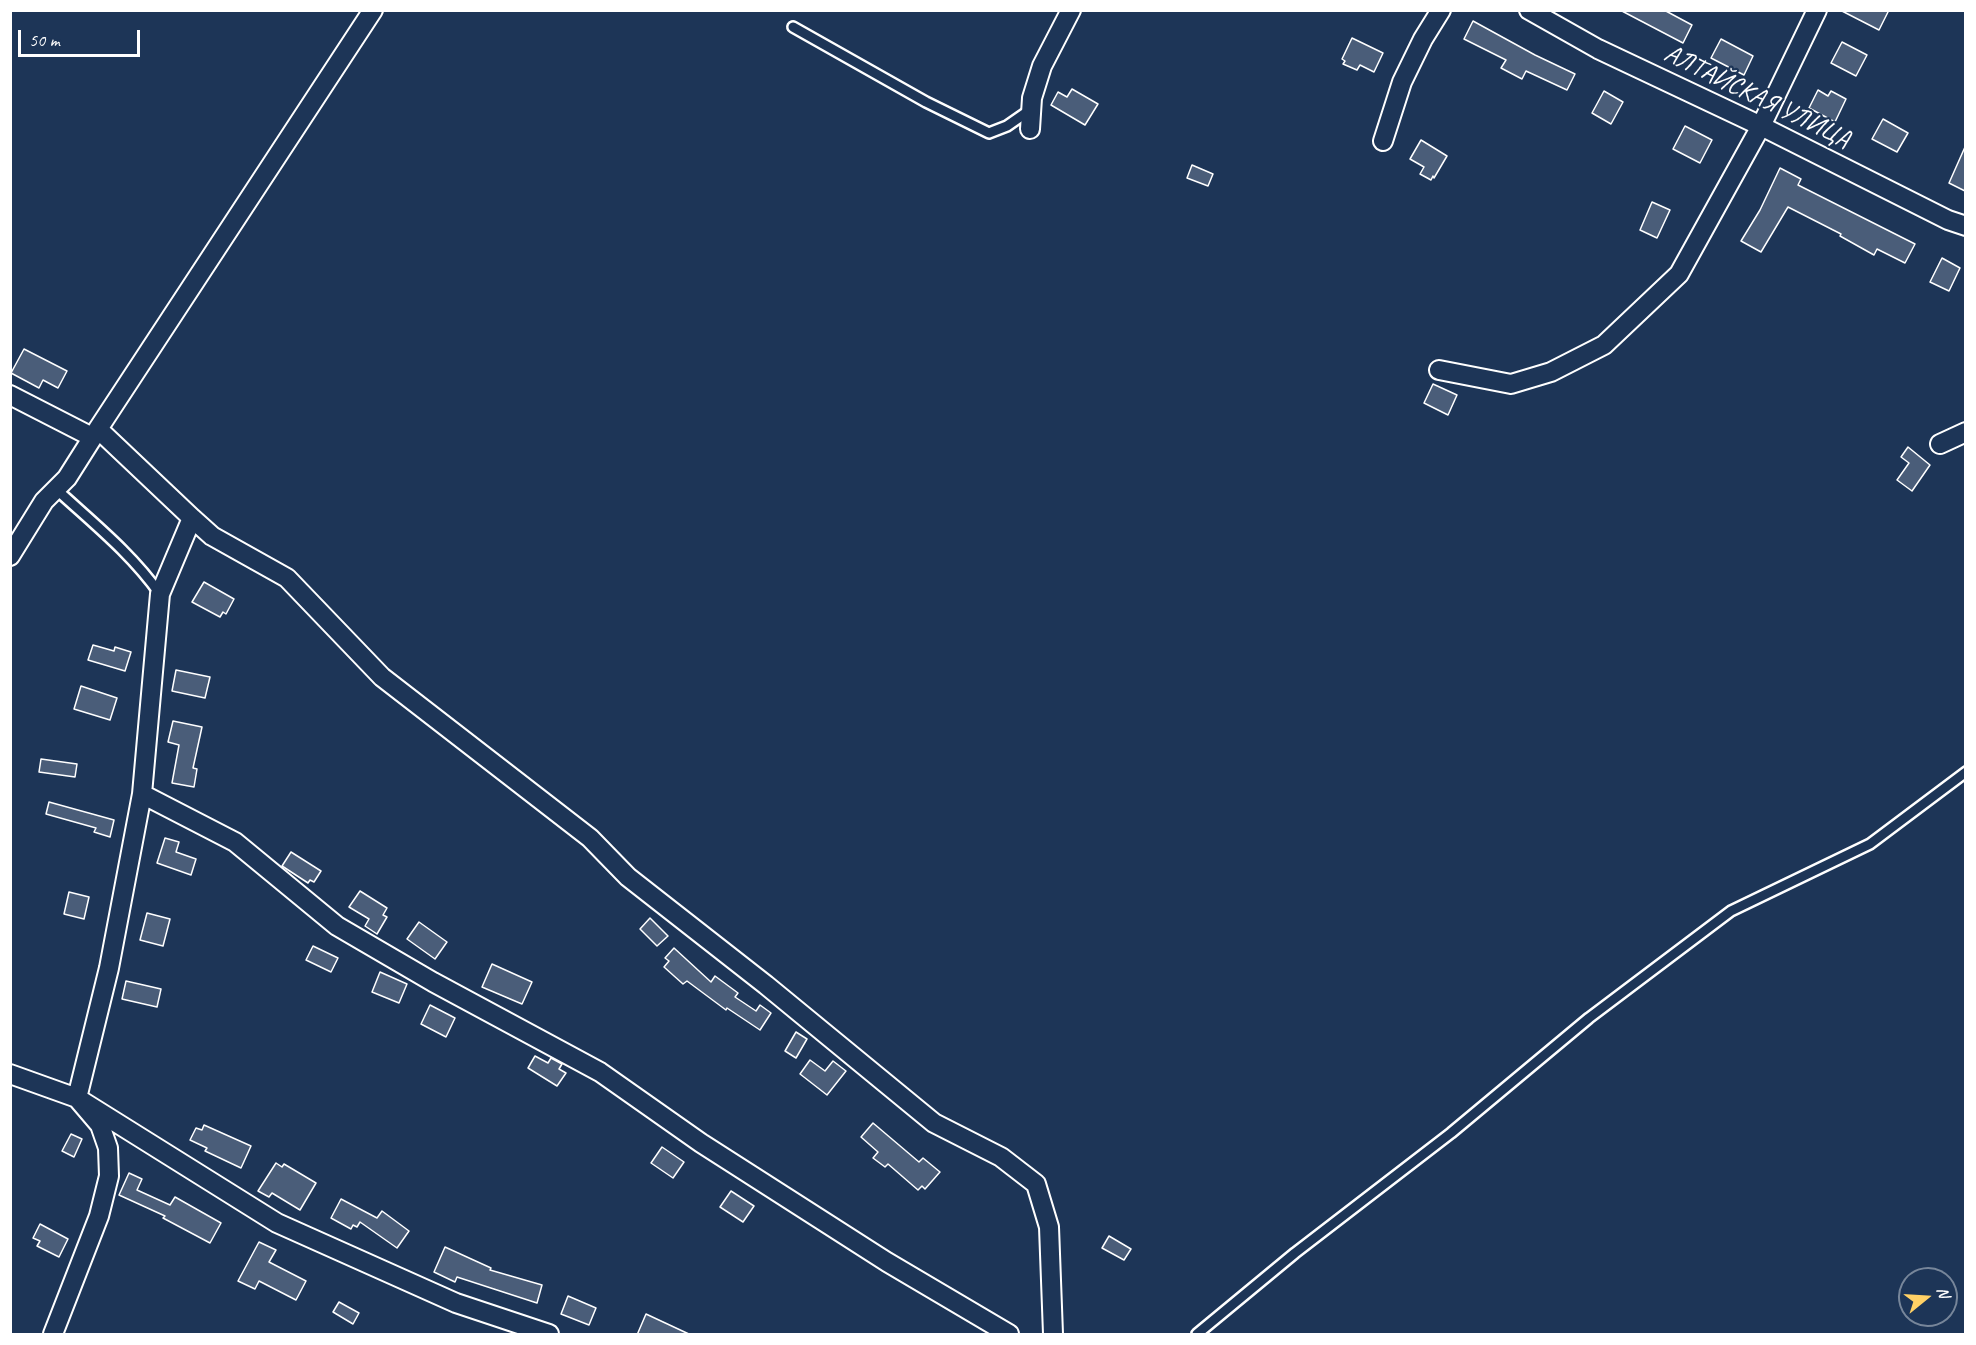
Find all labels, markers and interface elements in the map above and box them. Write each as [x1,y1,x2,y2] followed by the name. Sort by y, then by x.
[21,18,142,56] scale bar
[29,29,60,51] text: 50 m
[1659,38,1855,156] street label: АЛТАЙСКАЯ УЛИЦА
[1898,1267,1958,1327] north arrow
[1932,1284,1954,1300] text: N

